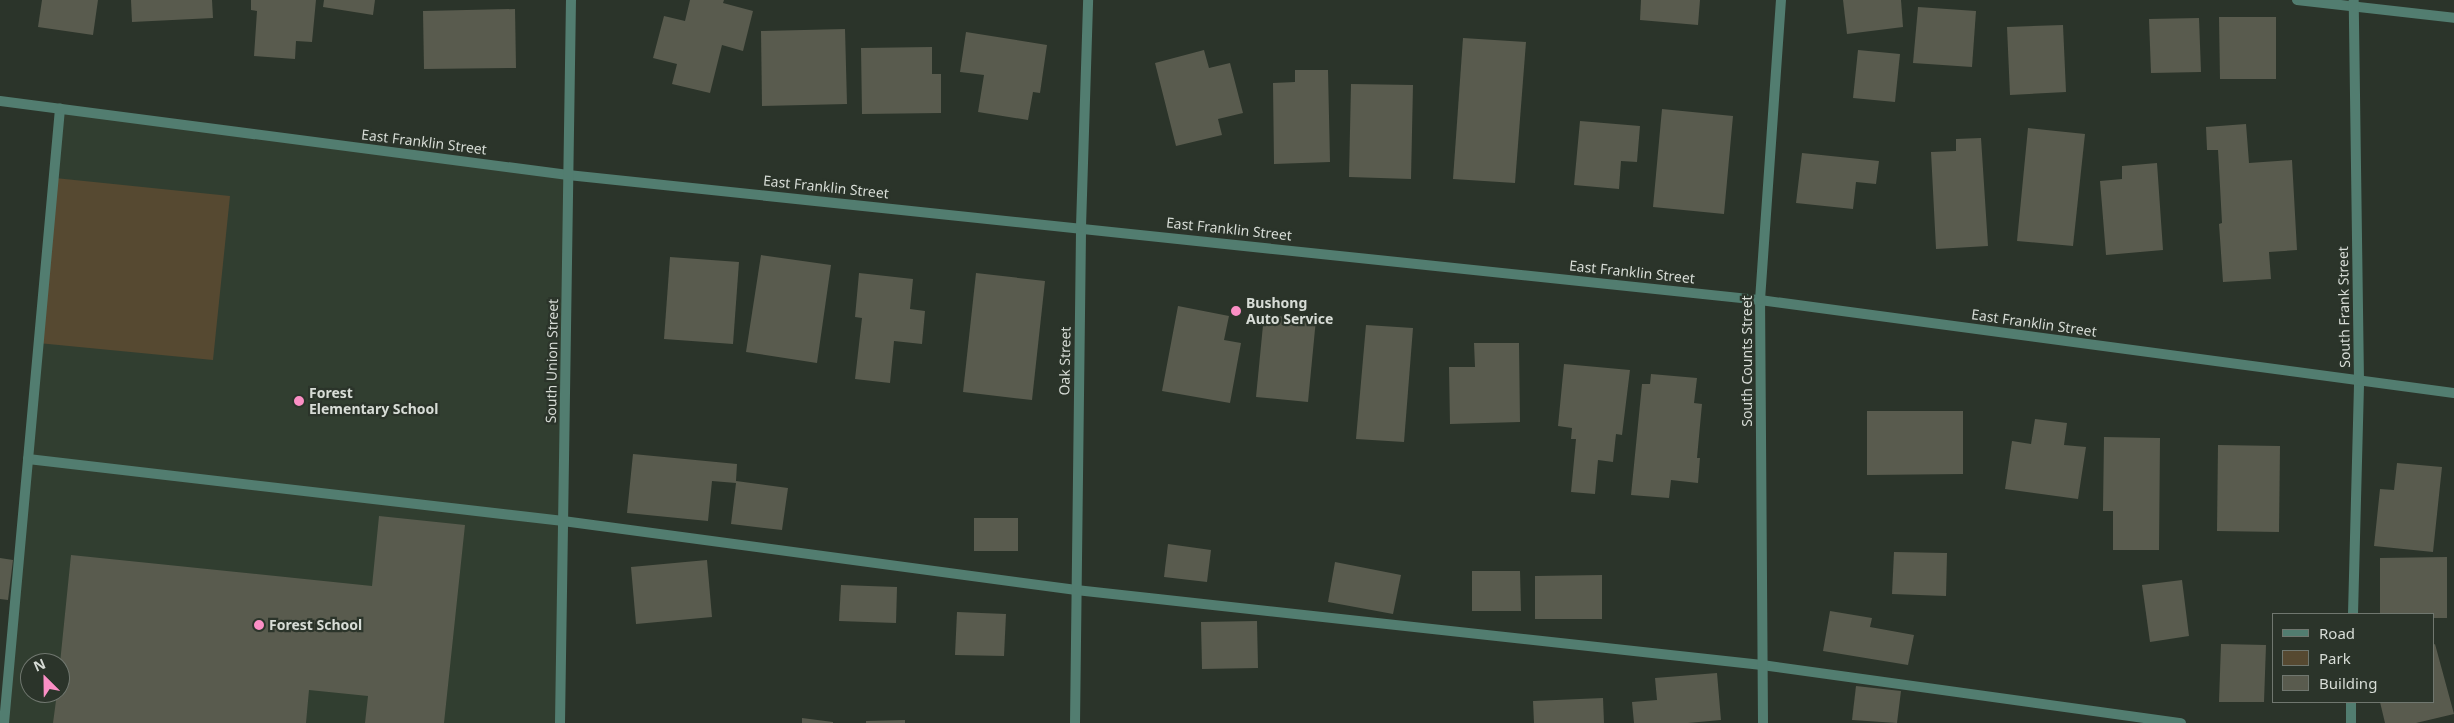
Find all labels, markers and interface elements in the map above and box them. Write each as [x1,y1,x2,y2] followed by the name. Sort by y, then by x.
[360,126,488,158] street label: East Franklin Street
[762,172,890,202] street label: East Franklin Street
[1165,214,1293,244] street label: East Franklin Street
[2335,246,2353,368] street label: South Frank Street
[1568,257,1696,287] street label: East Franklin Street
[1246,295,1333,328] place label: Bushong Auto Service
[1739,295,1755,427] street label: South Counts Street
[543,299,561,423] street label: South Union Street
[1230,305,1242,317] marker: Bushong Auto Service
[1970,306,2098,340] street label: East Franklin Street
[1056,326,1074,396] street label: Oak Street
[309,385,439,418] place label: Forest Elementary School
[293,395,305,407] marker: Forest Elementary School
[2272,613,2434,703] legend
[269,617,362,633] place label: Forest School
[253,619,265,631] marker: Forest School
[2319,623,2355,643] text: Road
[2319,648,2351,668] text: Park
[20,653,70,703] north arrow
[30,654,48,676] text: N
[2319,673,2377,693] text: Building

